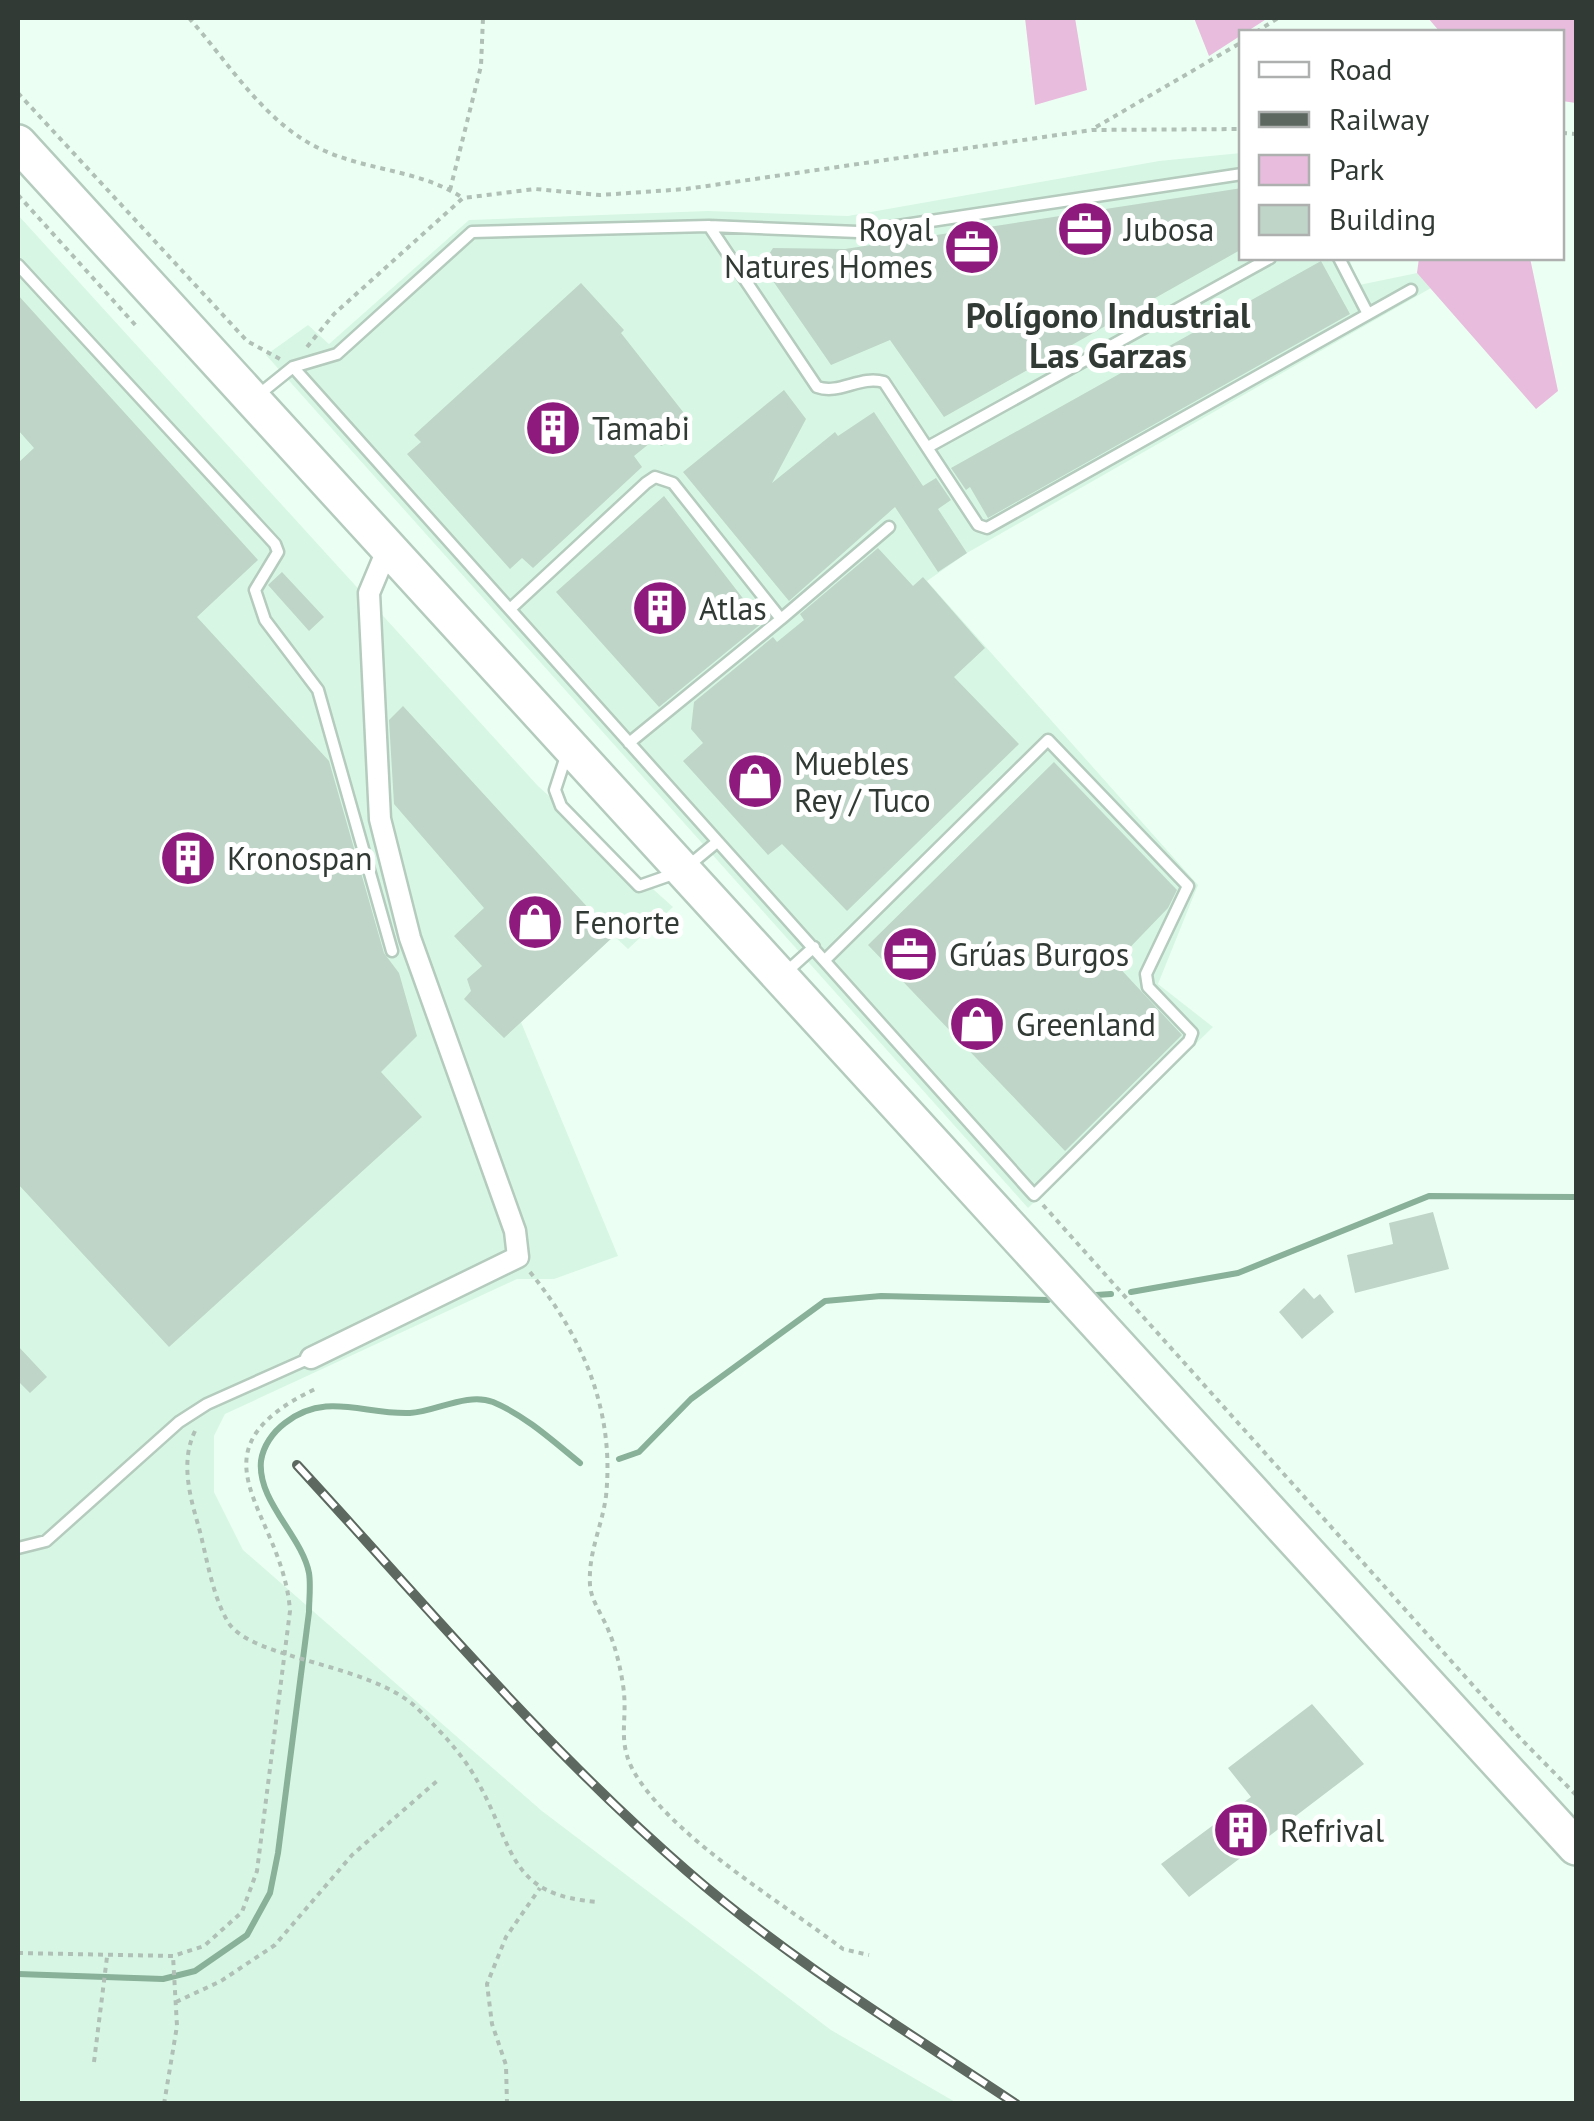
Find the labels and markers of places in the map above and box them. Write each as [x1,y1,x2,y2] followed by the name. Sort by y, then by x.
[1055,199,1115,259] office icon: Jubosa
[724,208,934,287] place label: Royal Natures Homes
[1122,208,1214,250] place label: Jubosa
[942,217,1002,277] office icon: Royal Natures Homes
[523,398,583,458] building icon: Tamabi
[592,407,690,449] place label: Tamabi
[630,578,690,638] building icon: Atlas
[699,587,767,629] place label: Atlas
[794,742,931,821] place label: Muebles Rey / Tuco
[725,751,785,811] shop icon: Muebles Rey / Tuco
[158,828,218,888] building icon: Kronospan
[227,837,372,879] place label: Kronospan
[505,892,565,952] shop icon: Fenorte
[574,901,680,943] place label: Fenorte
[880,924,940,984] office icon: Grúas Burgos
[949,933,1129,975] place label: Grúas Burgos
[947,994,1007,1054] shop icon: Greenland
[1016,1003,1156,1045] place label: Greenland
[1211,1800,1271,1860] building icon: Refrival
[1280,1809,1385,1851] place label: Refrival

